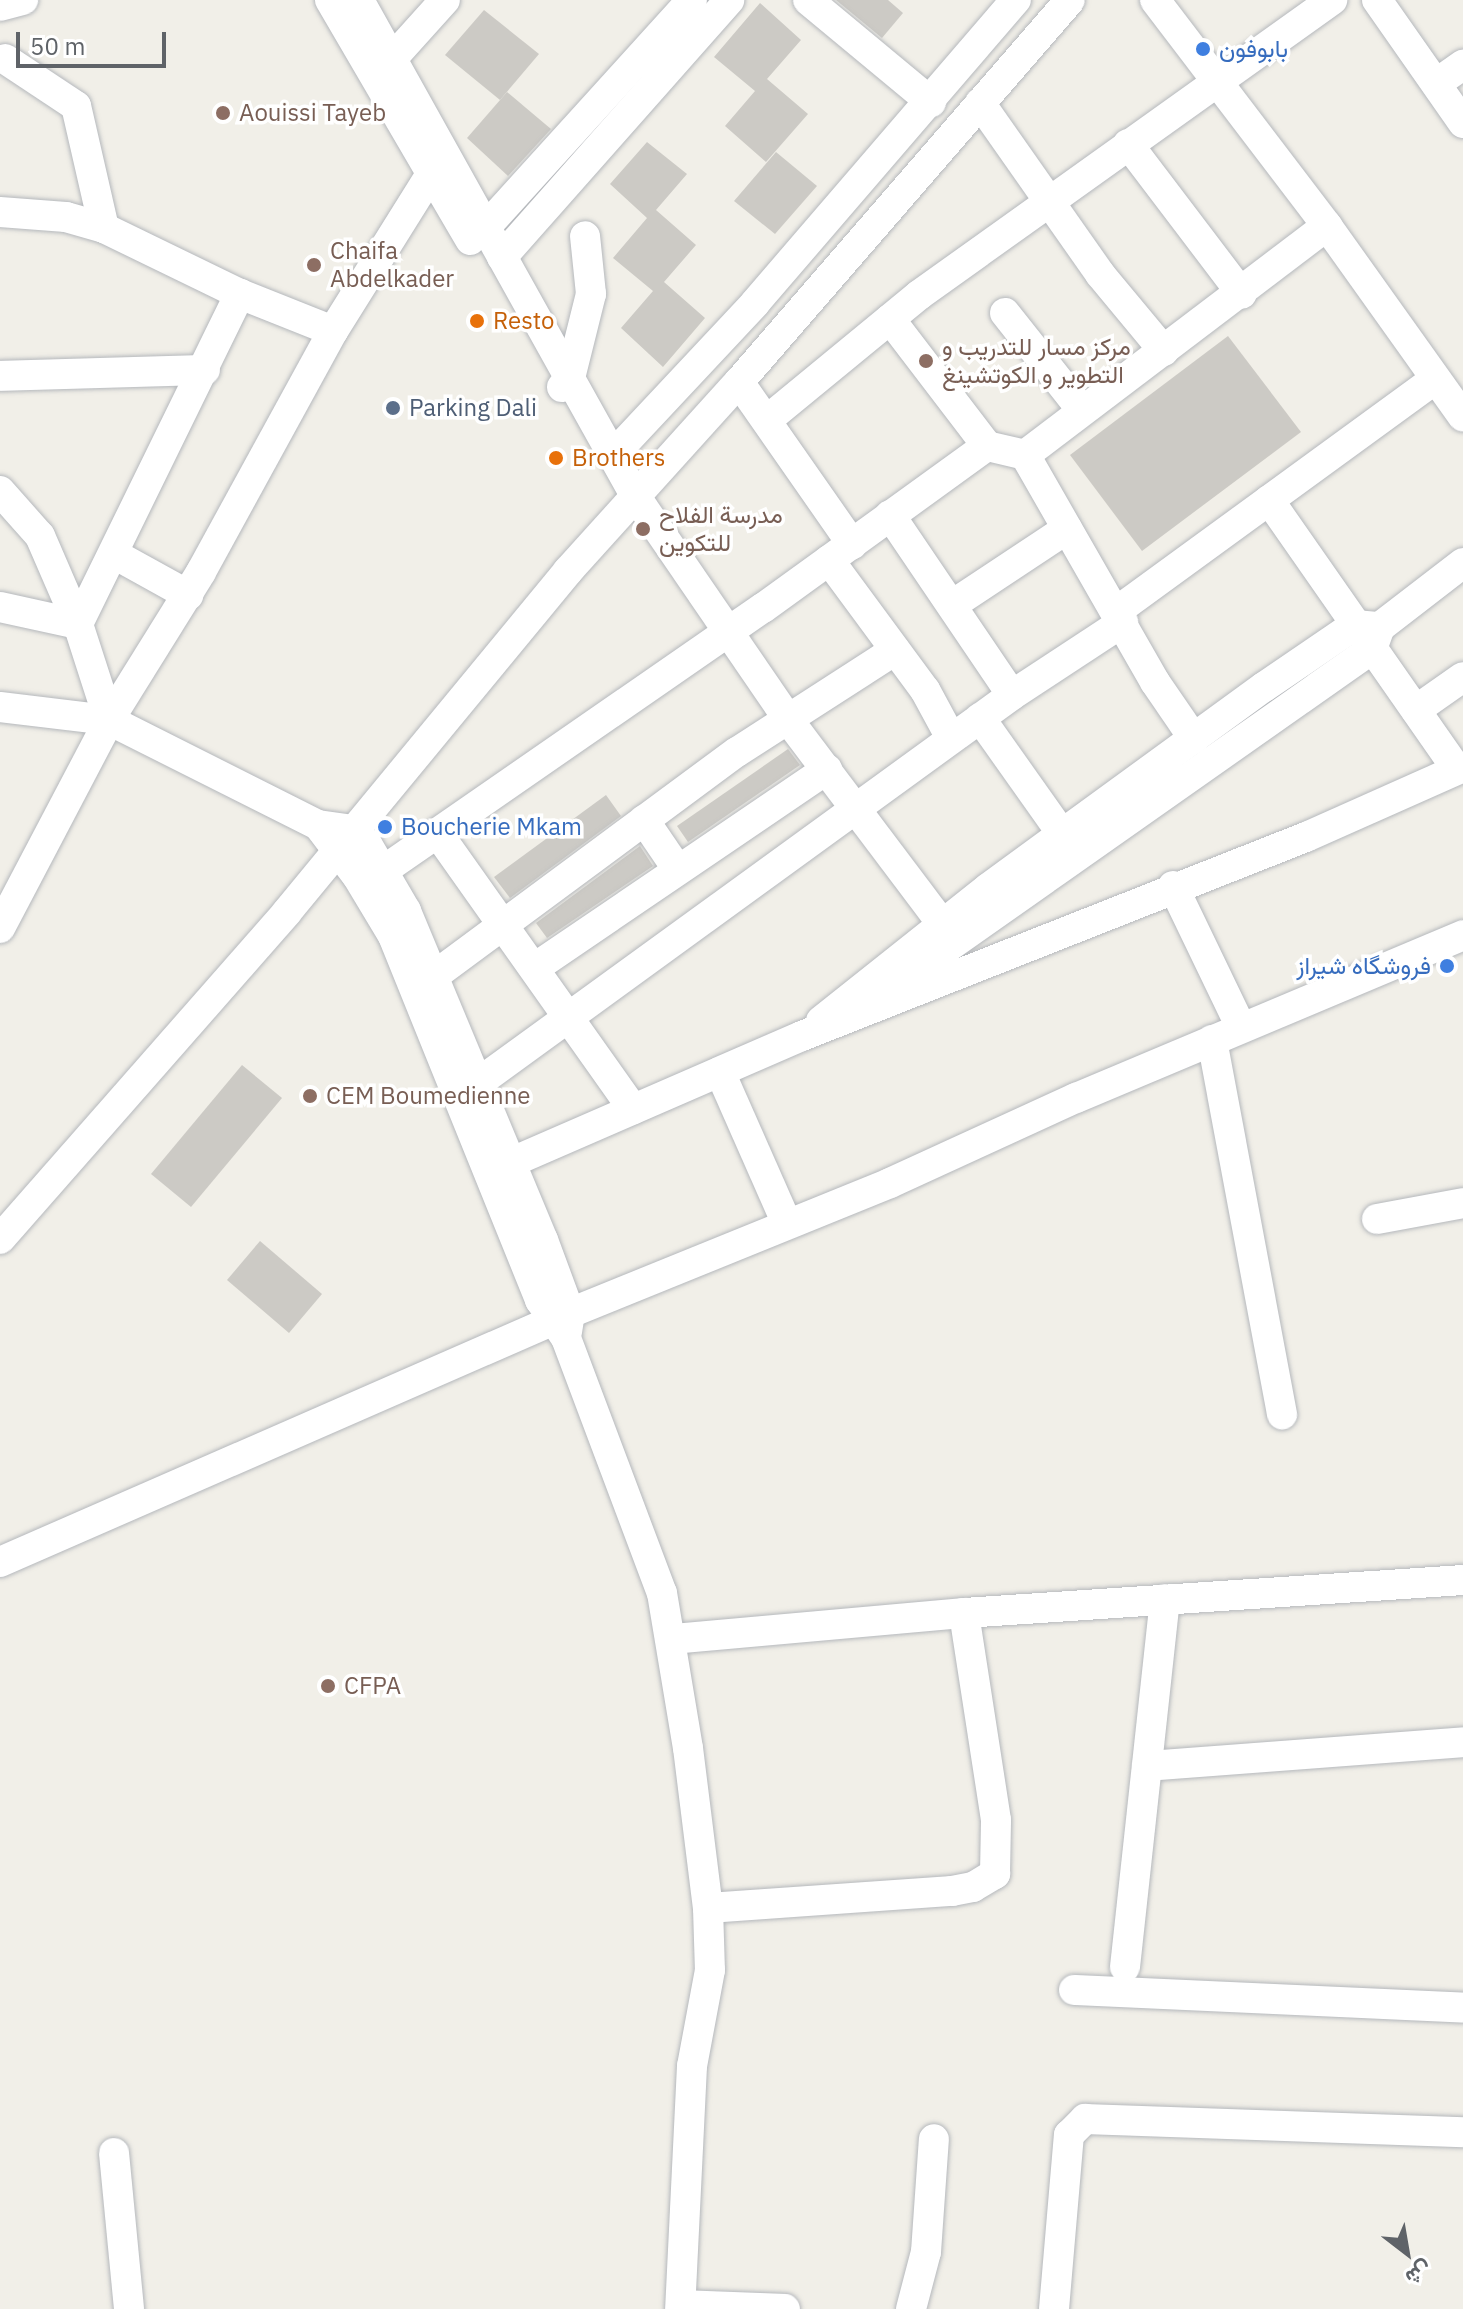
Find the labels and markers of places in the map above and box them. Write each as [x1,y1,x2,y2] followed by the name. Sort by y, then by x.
[1219,35,1288,63] place label: بابوفون
[1194,40,1212,58] marker: بابوفون
[239,99,386,127] place label: Aouissi Tayeb
[214,104,232,122] marker: Aouissi Tayeb
[330,237,454,293] place label: Chaifa Abdelkader
[305,256,323,274] marker: Chaifa Abdelkader
[493,307,554,335] place label: Resto
[468,312,486,330] marker: Resto
[942,333,1131,389] place label: مركز مسار للتدريب و التطوير و الكوتشينغ
[917,352,935,370] marker: مركز مسار للتدريب و التطوير و الكوتشينغ
[409,394,537,422] place label: Parking Dali
[384,399,402,417] marker: Parking Dali
[572,444,666,472] place label: Brothers
[547,449,565,467] marker: Brothers
[659,501,783,557] place label: مدرسة الفلاح للتكوين
[634,520,652,538] marker: مدرسة الفلاح للتكوين
[401,813,582,841] place label: Boucherie Mkam
[376,818,394,836] marker: Boucherie Mkam
[1296,952,1431,980] place label: فروشگاه شيراز
[1438,957,1456,975] marker: فروشگاه شيراز
[326,1082,530,1110] place label: CEM Boumedienne
[301,1087,319,1105] marker: CEM Boumedienne
[344,1672,401,1700] place label: CFPA
[319,1677,337,1695] marker: CFPA

